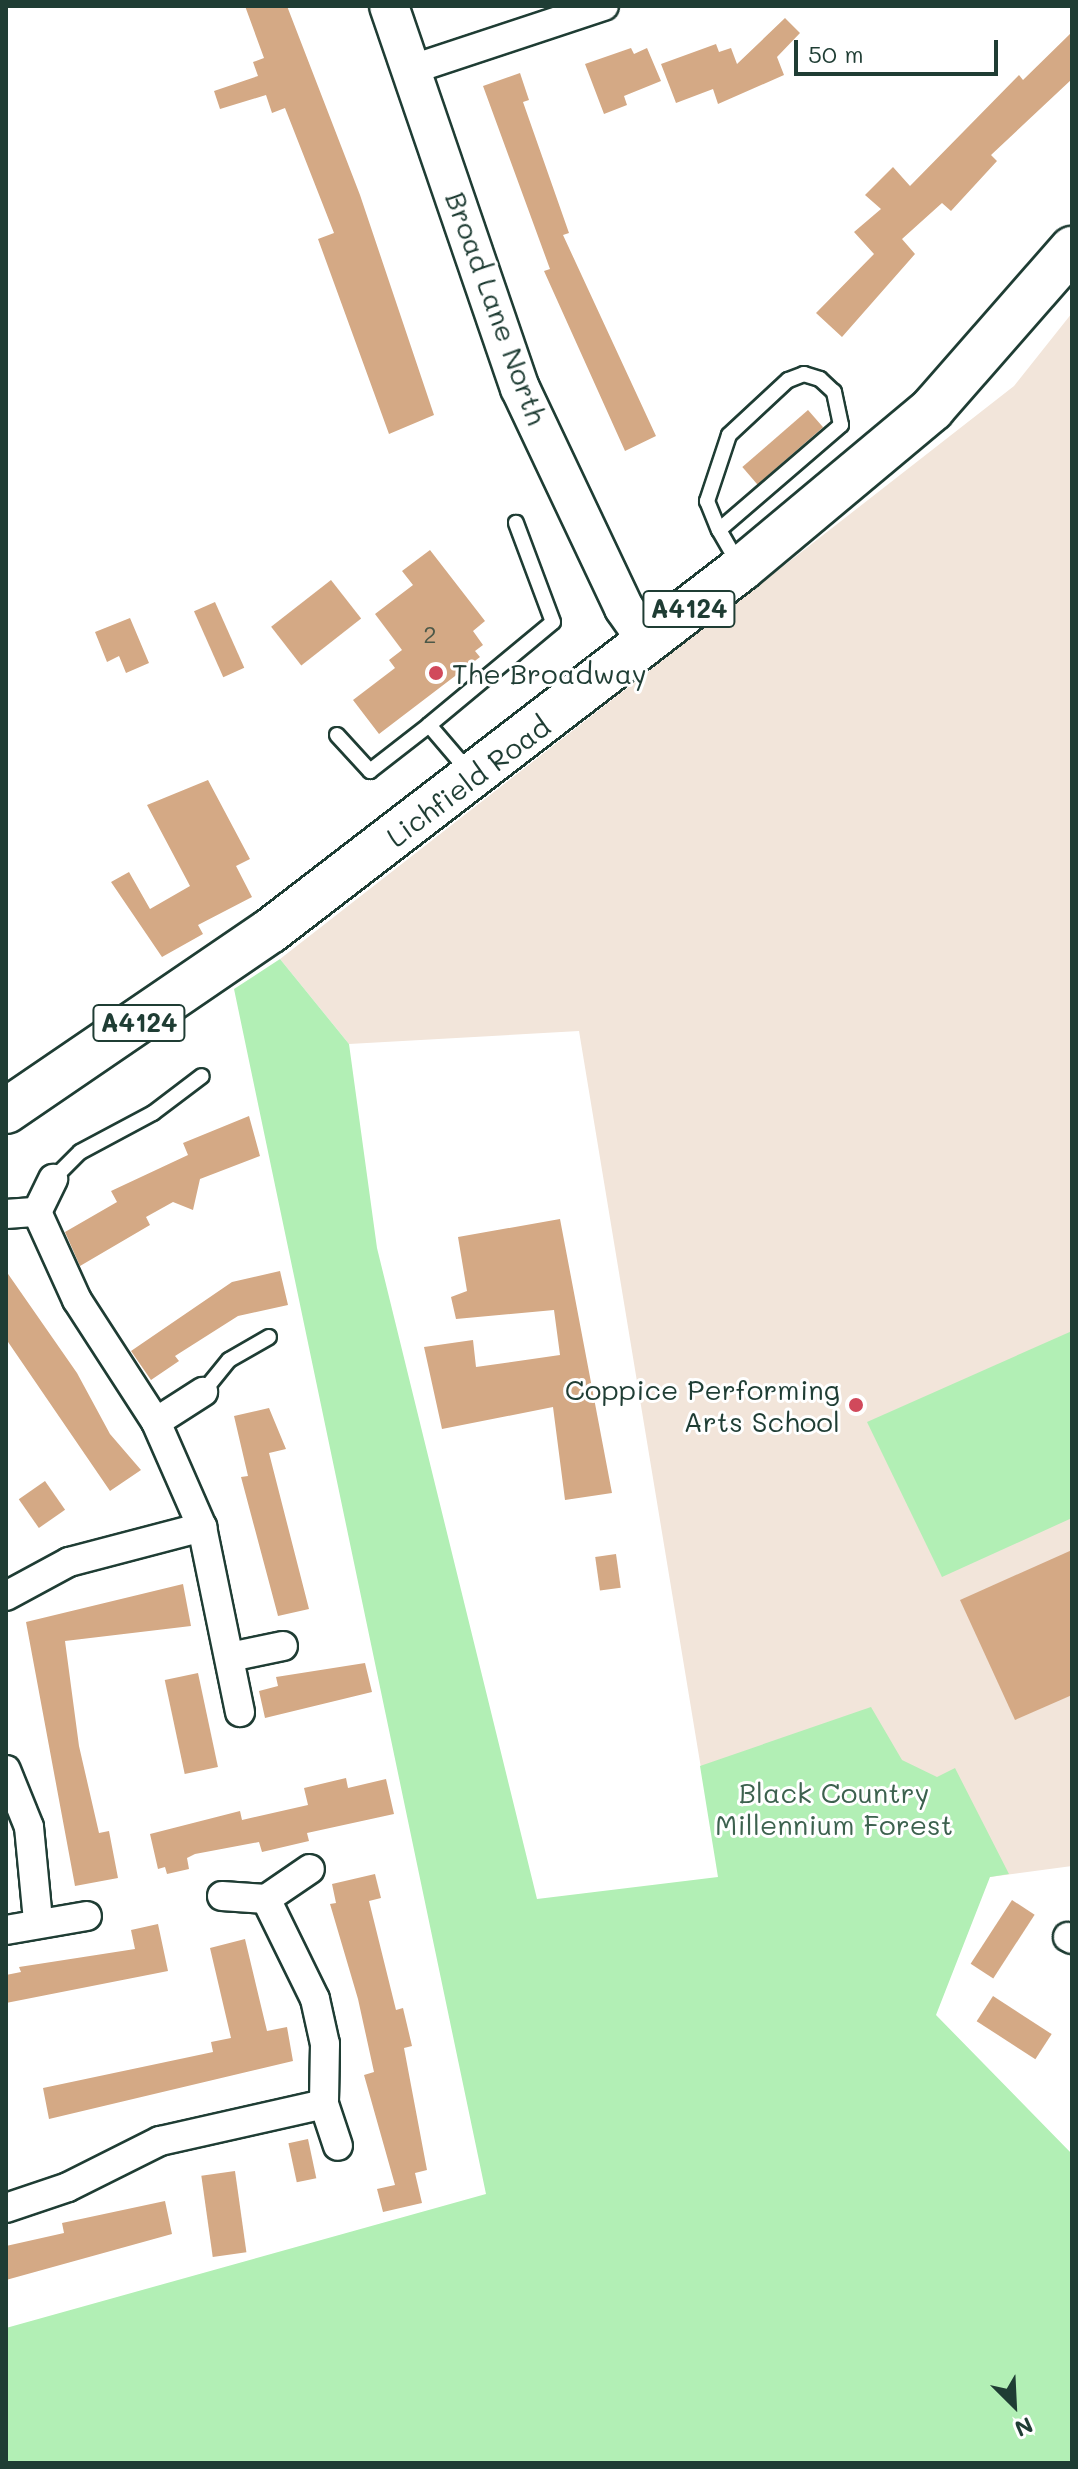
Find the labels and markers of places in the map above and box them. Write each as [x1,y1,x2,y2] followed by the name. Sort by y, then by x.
[452,656,647,690] place label: The Broadway
[427,664,445,682] marker: The Broadway
[565,1372,840,1438] place label: Coppice Performing Arts School
[847,1396,865,1414] marker: Coppice Performing Arts School

